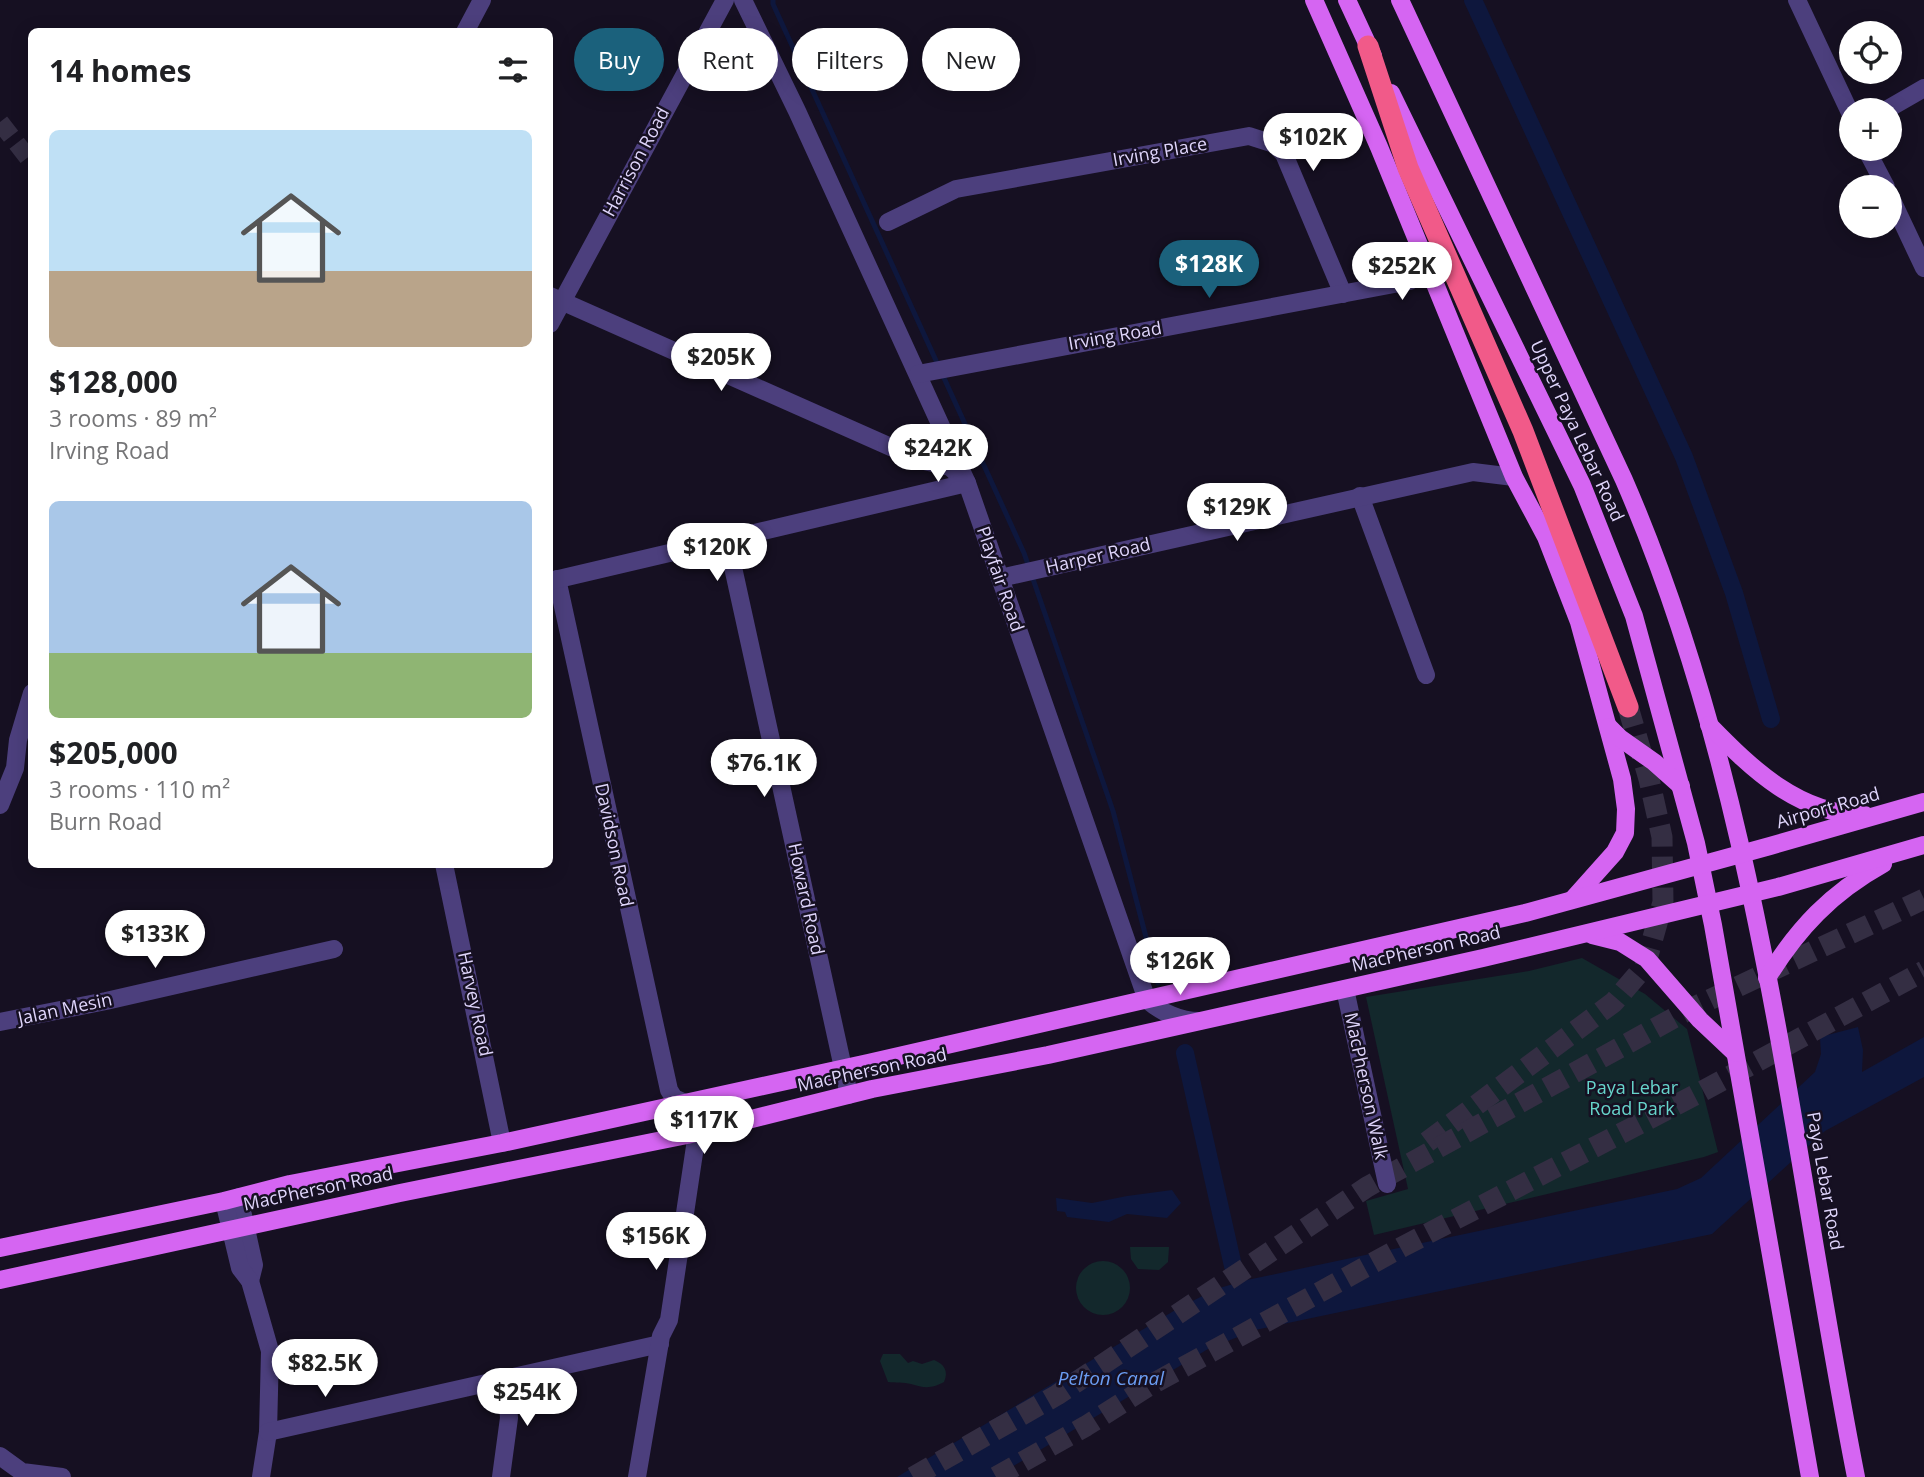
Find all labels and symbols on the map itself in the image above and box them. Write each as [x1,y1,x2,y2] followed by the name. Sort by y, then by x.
[596,103,674,220] street label: Harrison Road
[1264,114,1362,173] pin: $102K
[1111,131,1209,171] street label: Irving Place
[1160,240,1258,300] pin: $128K
[1353,243,1451,302] pin: $252K
[1066,315,1163,355] street label: Irving Road
[672,334,770,393] pin: $205K
[1525,336,1630,525] street label: Upper Paya Lebar Road
[889,424,987,484] pin: $242K
[1188,484,1286,543] pin: $129K
[972,523,1030,635] street label: Playfair Road
[668,524,766,583] pin: $120K
[1043,531,1152,579] street label: Harper Road
[707,740,821,799] pin: $76.1K
[590,781,640,909] street label: Davidson Road
[1773,781,1882,833] street label: Airport Road
[783,841,831,957] street label: Howard Road
[106,911,204,970] pin: $133K
[1349,919,1503,977] street label: MacPherson Road
[1131,937,1229,997] pin: $126K
[453,949,499,1058] street label: Harvey Road
[14,986,114,1030] street label: Jalan Mesin
[1340,1010,1394,1162] street label: MacPherson Walk
[795,1041,949,1097] street label: MacPherson Road
[1586,1075,1679,1120] park label: Paya Lebar Road Park
[655,1096,753,1156] pin: $117K
[1802,1110,1850,1252] street label: Paya Lebar Road
[241,1160,395,1216] street label: MacPherson Road
[607,1212,705,1272] pin: $156K
[268,1340,382,1399] pin: $82.5K
[1058,1365,1165,1391] water label: Pelton Canal
[478,1368,576,1428] pin: $254K

